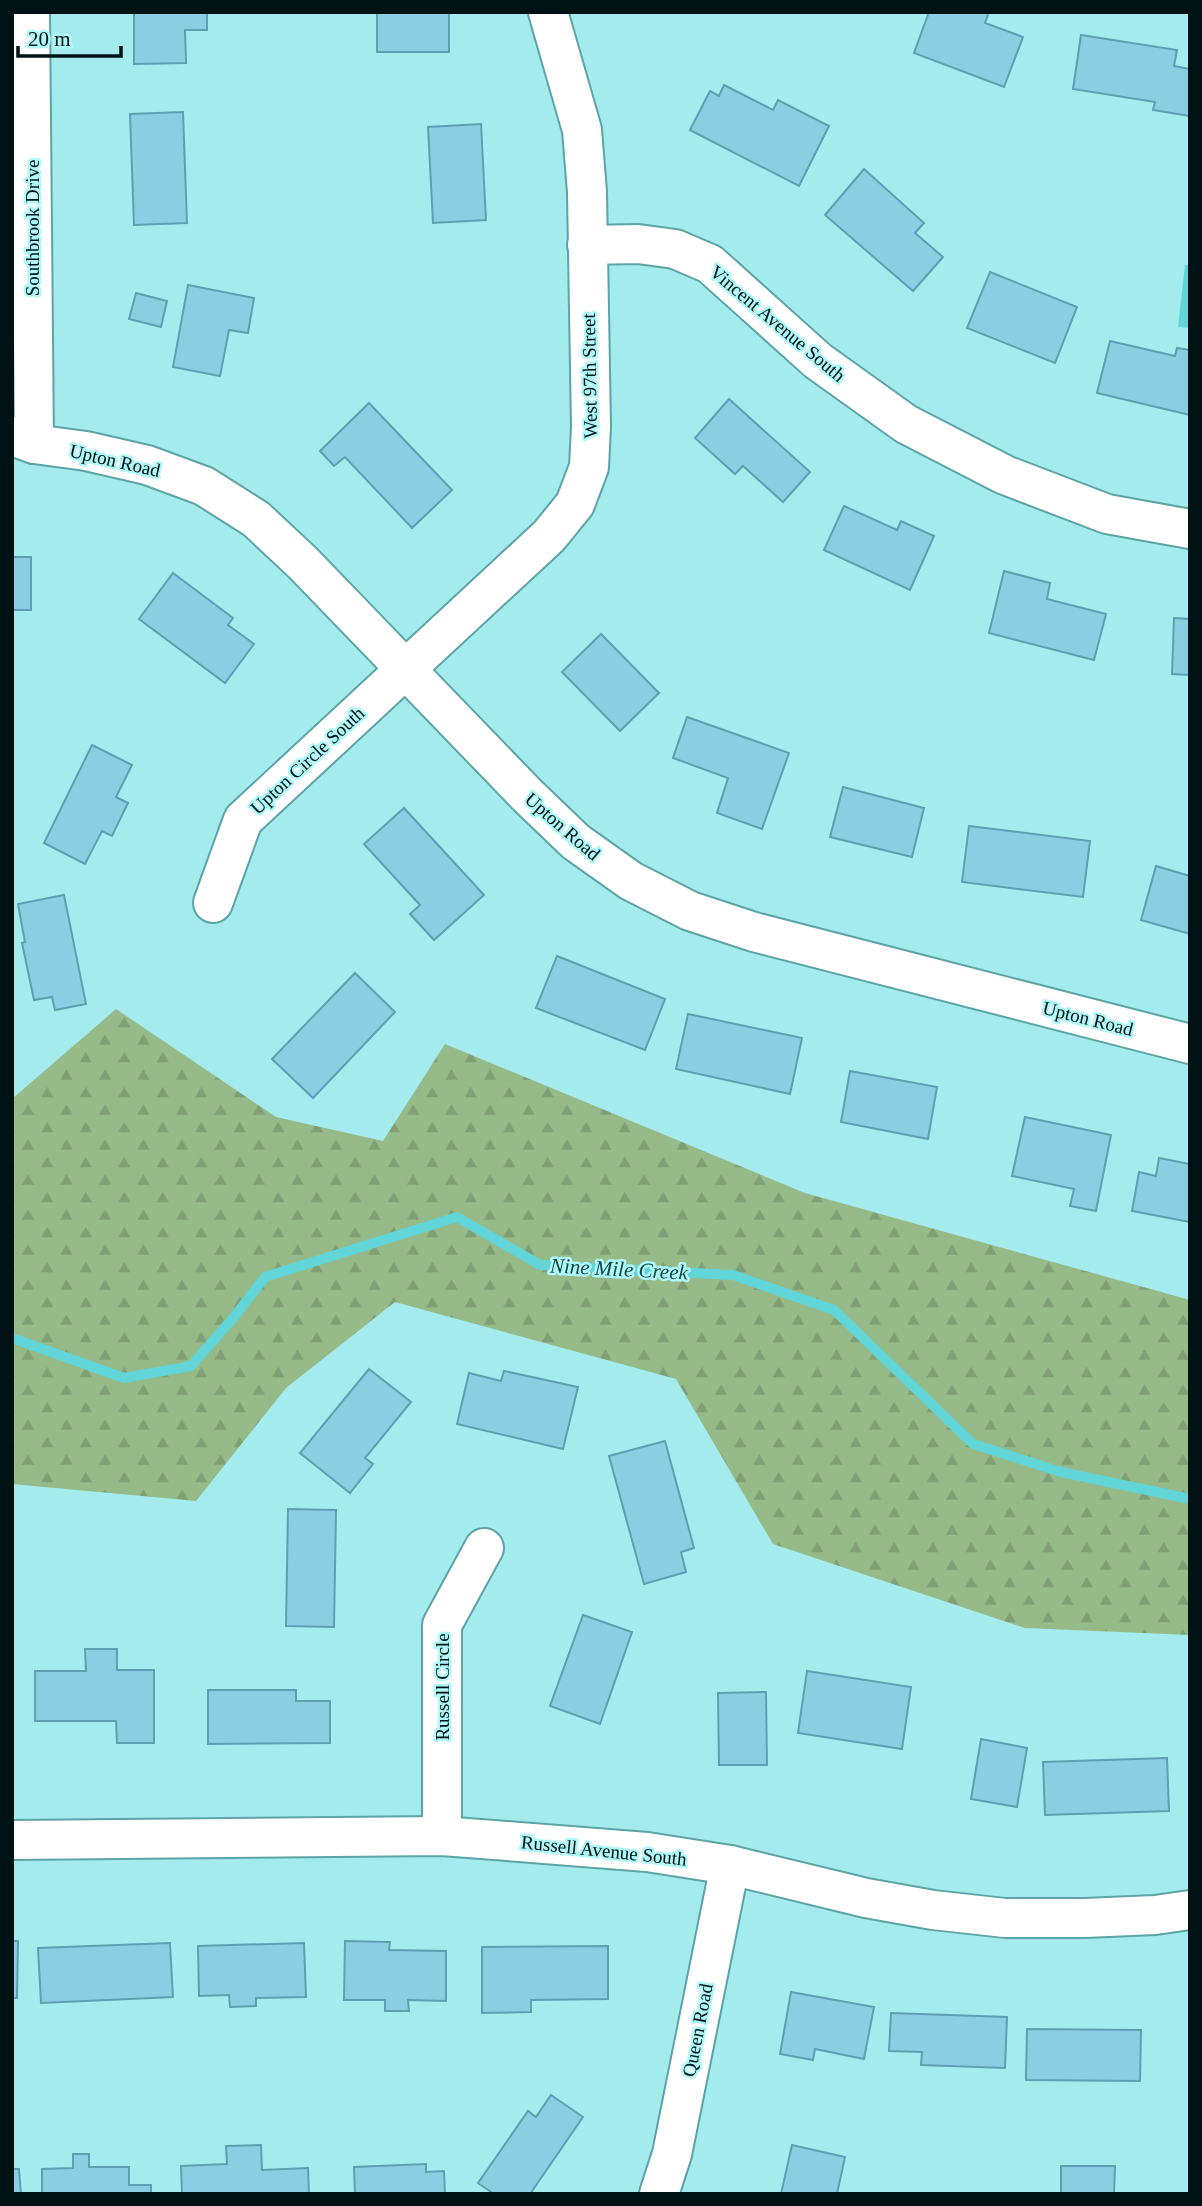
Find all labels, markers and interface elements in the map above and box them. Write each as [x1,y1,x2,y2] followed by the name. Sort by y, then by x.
[18,14,121,58] scale bar
[28,27,71,51] text: 20 m
[22,160,43,296] street label: Southbrook Drive
[706,261,850,386] street label: Vincent Avenue South
[578,313,601,439] street label: West 97th Street
[68,440,163,481] street label: Upton Road
[246,702,369,818] street label: Upton Circle South
[521,788,605,865] street label: Upton Road
[1041,997,1136,1040] street label: Upton Road
[548,1253,689,1285] water label: Nine Mile Creek
[432,1633,453,1741] street label: Russell Circle
[520,1831,688,1870] street label: Russell Avenue South
[678,1981,717,2078] street label: Queen Road

